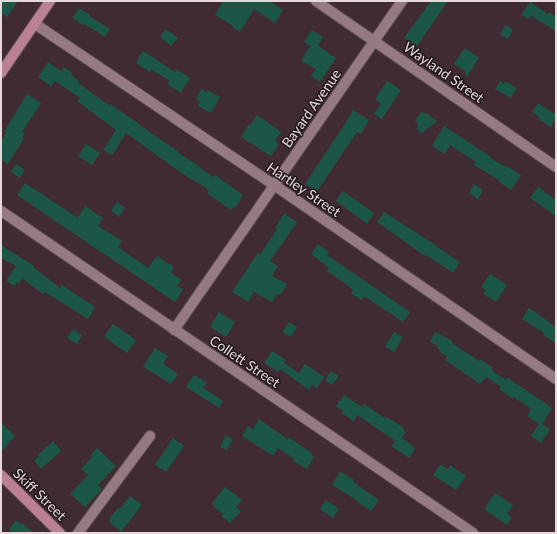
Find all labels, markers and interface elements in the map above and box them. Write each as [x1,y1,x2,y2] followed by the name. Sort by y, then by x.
[401,38,487,106] street label: Wayland Street
[278,65,344,151] street label: Bayard Avenue
[264,158,344,220] street label: Hartley Street
[207,331,283,391] street label: Collett Street
[10,464,70,524] street label: Skiff Street

